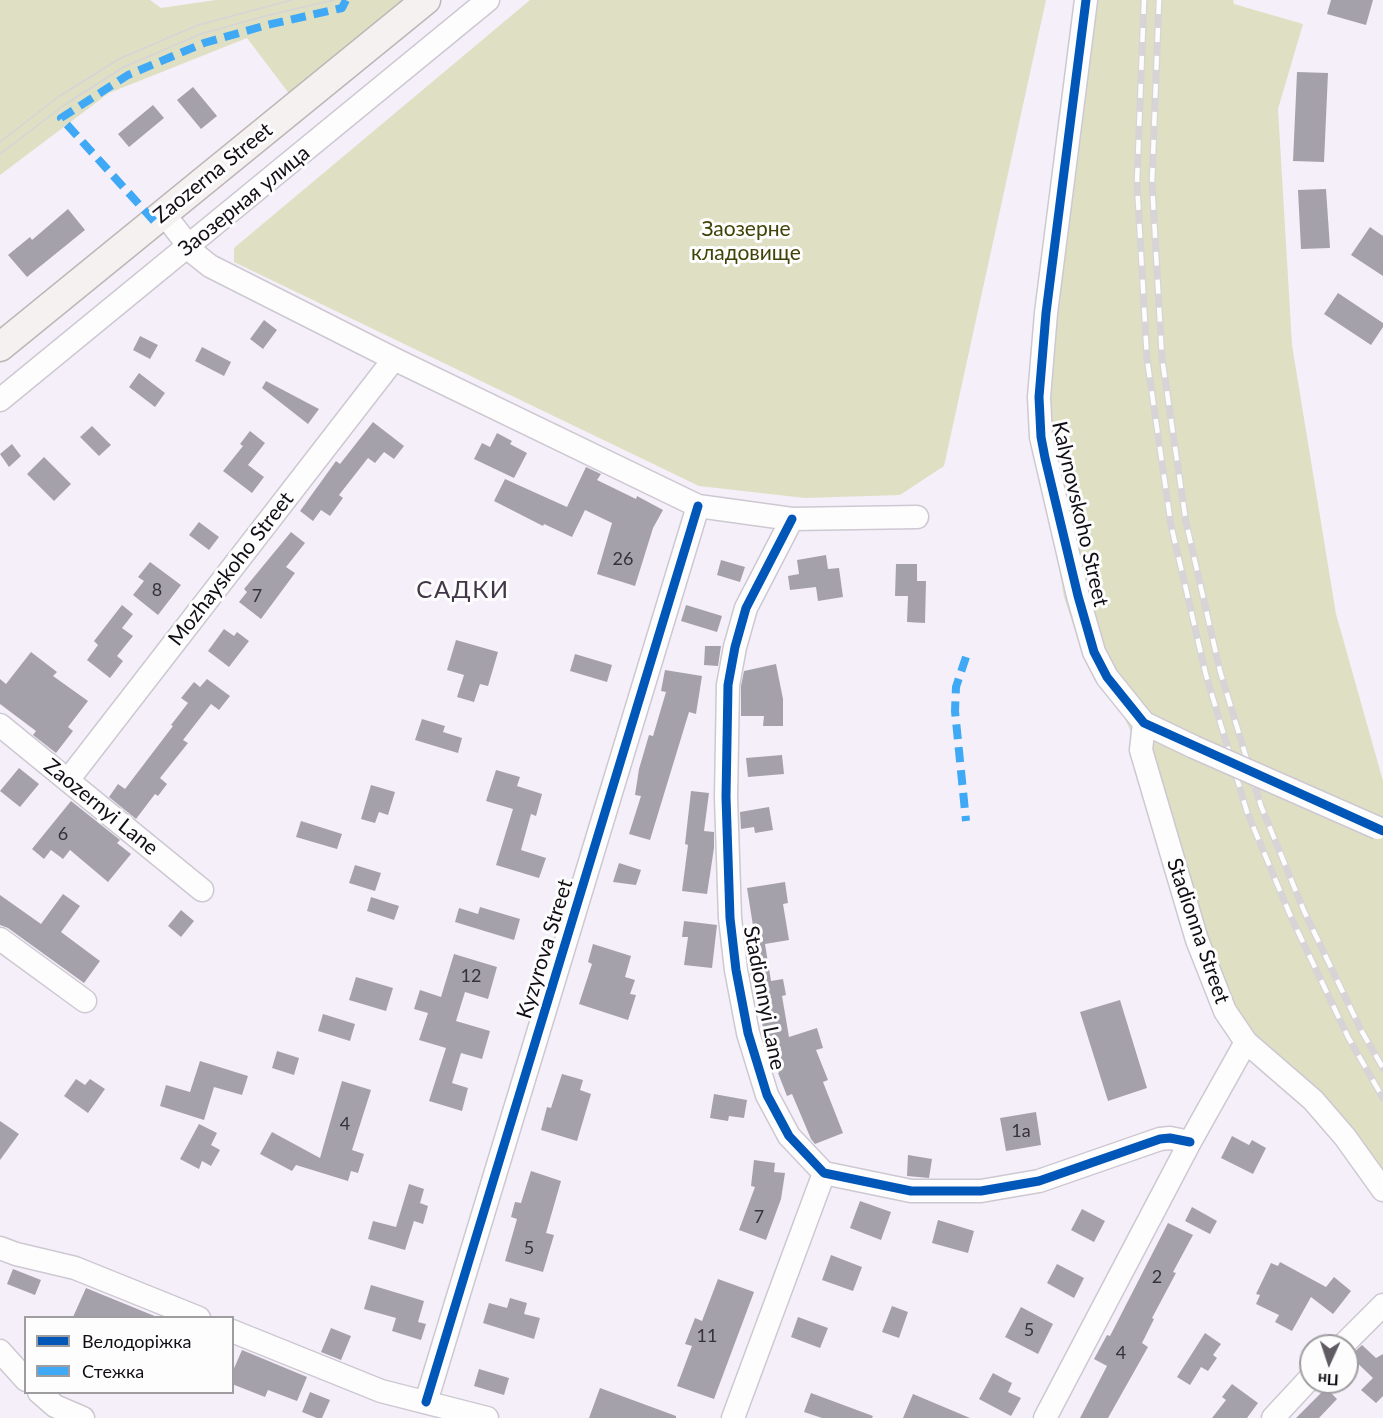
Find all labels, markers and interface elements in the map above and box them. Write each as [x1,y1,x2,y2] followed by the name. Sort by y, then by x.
[149,117,277,229] street label: Zaozerna Street
[173,140,315,262] street label: Заозерная улица
[691,216,801,266] park label: Заозерне кладовище
[1046,419,1114,609] street label: Kalynovskoho Street
[163,487,299,651] street label: Mozhayskoho Street
[613,548,633,570] house number: 26
[416,576,510,604] district label: САДКИ
[152,579,162,601] house number: 8
[252,585,262,607] house number: 7
[39,753,163,861] street label: Zaozernyi Lane
[58,823,68,845] house number: 6
[1161,855,1235,1007] street label: Stadionna Street
[512,876,578,1022] street label: Kyzyrova Street
[738,924,790,1072] street label: Stadionnyi Lane
[461,965,481,987] house number: 12
[340,1113,350,1135] house number: 4
[1011,1120,1031,1142] house number: 1а
[754,1206,764,1228] house number: 7
[524,1237,534,1259] house number: 5
[1152,1266,1162,1288] house number: 2
[24,1316,234,1394] legend
[1024,1319,1034,1341] house number: 5
[697,1325,717,1347] house number: 11
[82,1330,191,1352] text: Велодоріжка
[1299,1334,1359,1394] north arrow
[1116,1342,1126,1364] house number: 4
[82,1360,144,1382] text: Стежка
[1317,1370,1339,1391] text: Пн

